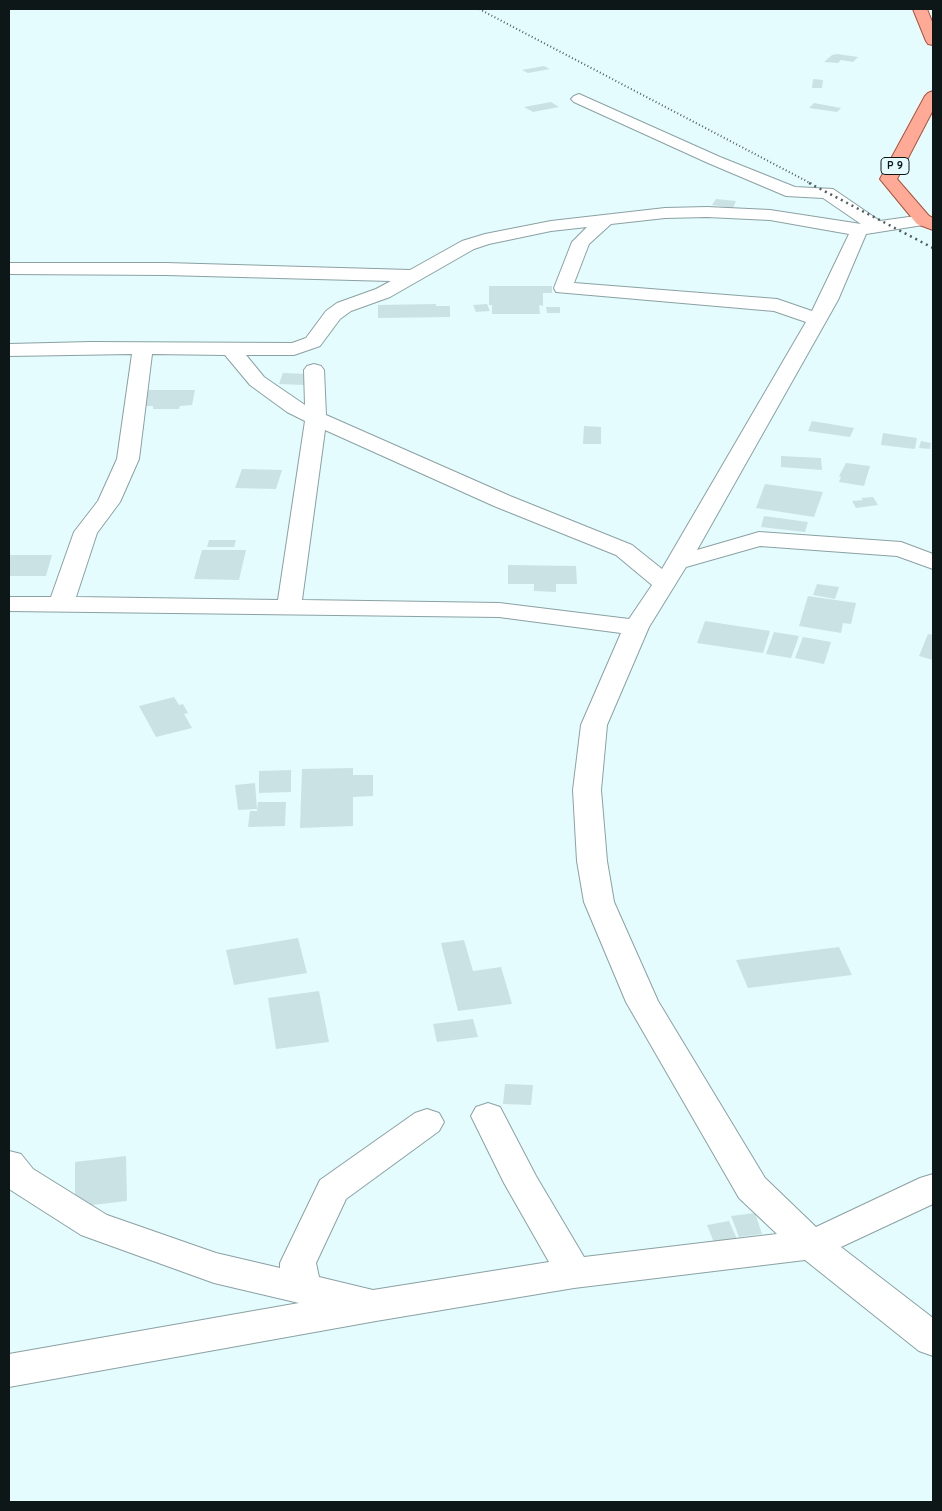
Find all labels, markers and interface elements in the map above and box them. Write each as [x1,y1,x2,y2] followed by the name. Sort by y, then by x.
[881,158,909,175] road number: P 9

